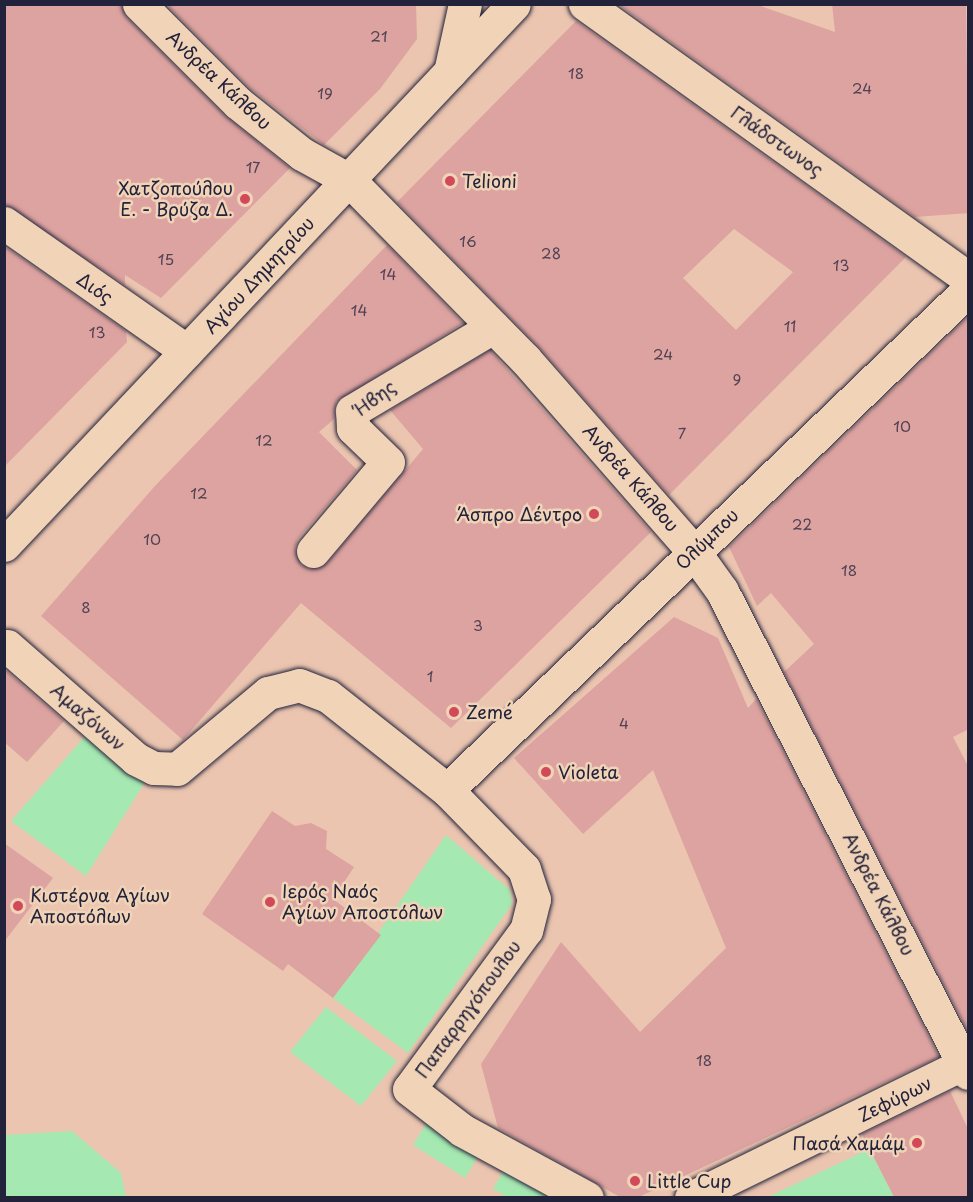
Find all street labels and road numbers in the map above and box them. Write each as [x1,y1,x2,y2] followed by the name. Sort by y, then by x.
[162,26,276,134] street label: Ανδρέα Κάλβου
[727,101,827,181] street label: Γλάδστωνος
[199,212,319,338] street label: Αγίου Δημητρίου
[73,268,117,308] street label: Διός
[350,376,400,420] street label: Ήβης
[578,420,684,536] street label: Ανδρέα Κάλβου
[671,504,743,574] street label: Ολύμπου
[46,679,130,755] street label: Αμαζόνων
[839,829,919,959] street label: Ανδρέα Κάλβου
[411,936,525,1082] street label: Παπαρρηγόπουλου
[854,1072,936,1126] street label: Ζεφύρων

